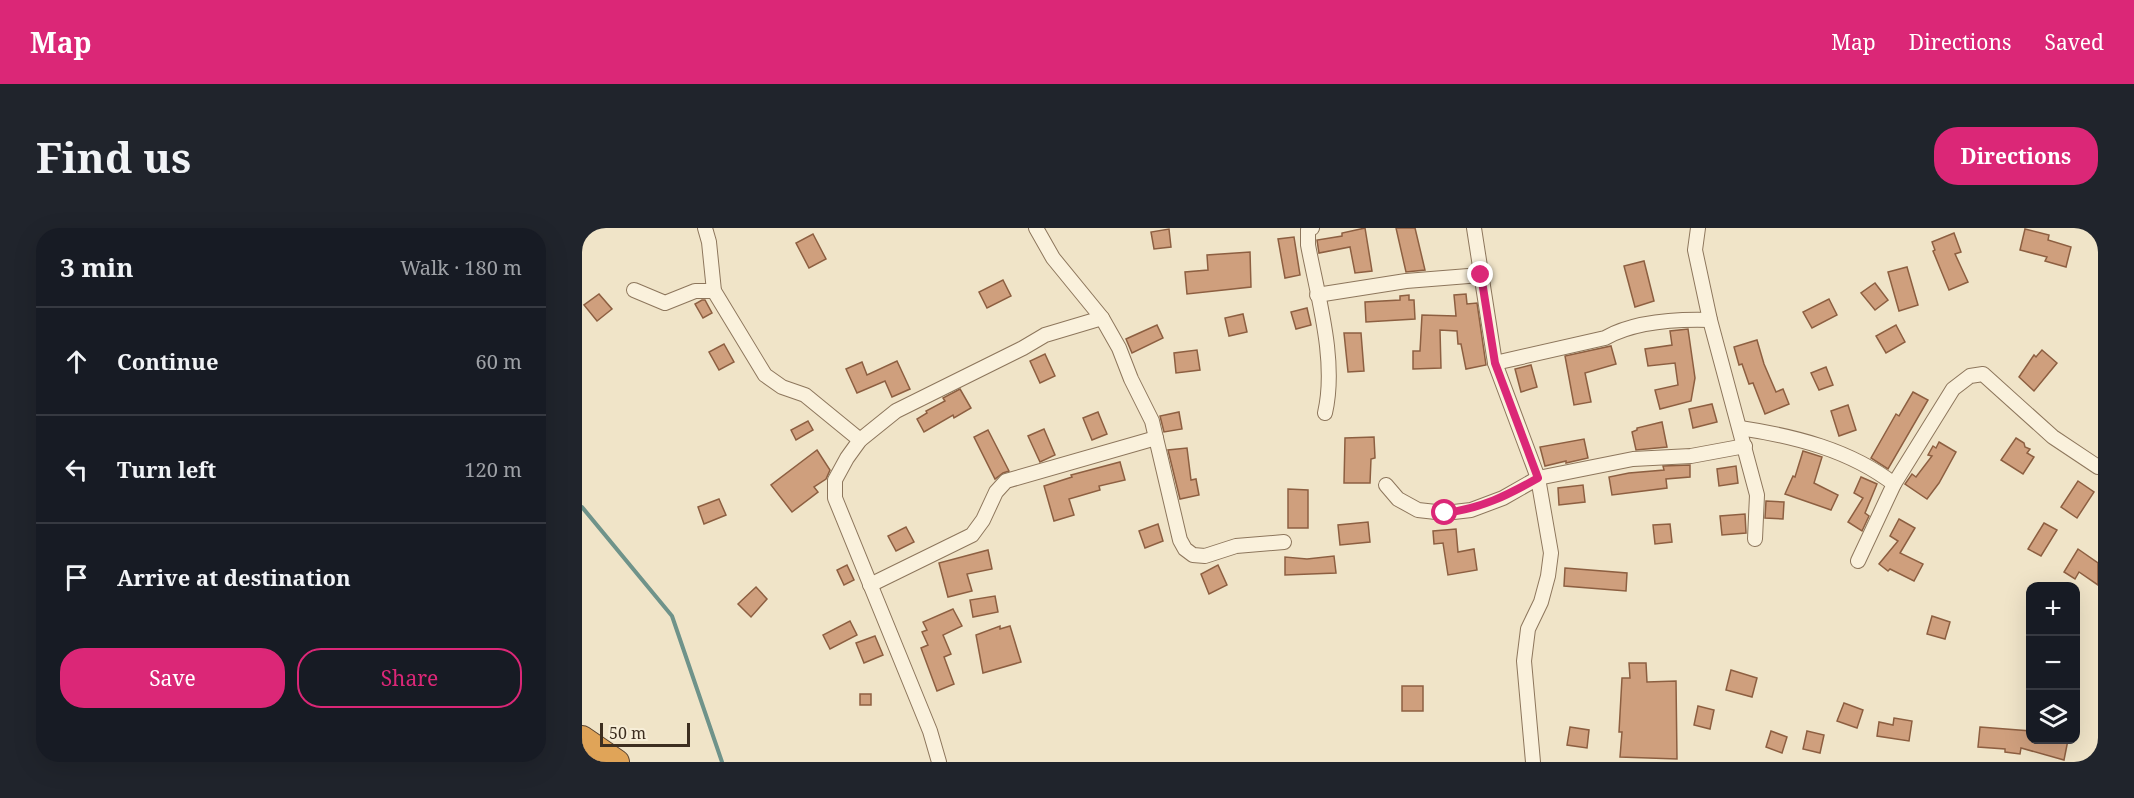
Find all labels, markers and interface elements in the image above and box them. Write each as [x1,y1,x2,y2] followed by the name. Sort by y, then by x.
[30,23,92,61] text: Map
[1831,28,1876,56] text: Map
[1909,28,2011,56] text: Directions
[2044,28,2104,56] text: Saved
[1934,127,2098,185] button: Directions
[36,128,191,185] text: Find us
[60,249,134,285] text: 3 min
[400,254,522,281] text: Walk · 180 m
[1467,261,1493,287] route end
[60,345,93,378] icon: ahead
[117,346,219,376] text: Continue
[476,348,522,375] text: 60 m
[60,453,93,486] icon: left
[117,454,216,484] text: Turn left
[464,456,522,483] text: 120 m
[1431,499,1457,525] route start
[60,561,93,594] icon: arrive
[117,562,351,592] text: Arrive at destination
[2026,582,2080,744] map controls
[2026,582,2080,636] button: +
[2026,636,2080,690] button: −
[60,648,285,708] button: Save
[297,648,522,708] button: Share
[2026,690,2080,744] button: layers
[600,720,690,748] scale bar
[609,722,646,744] text: 50 m

